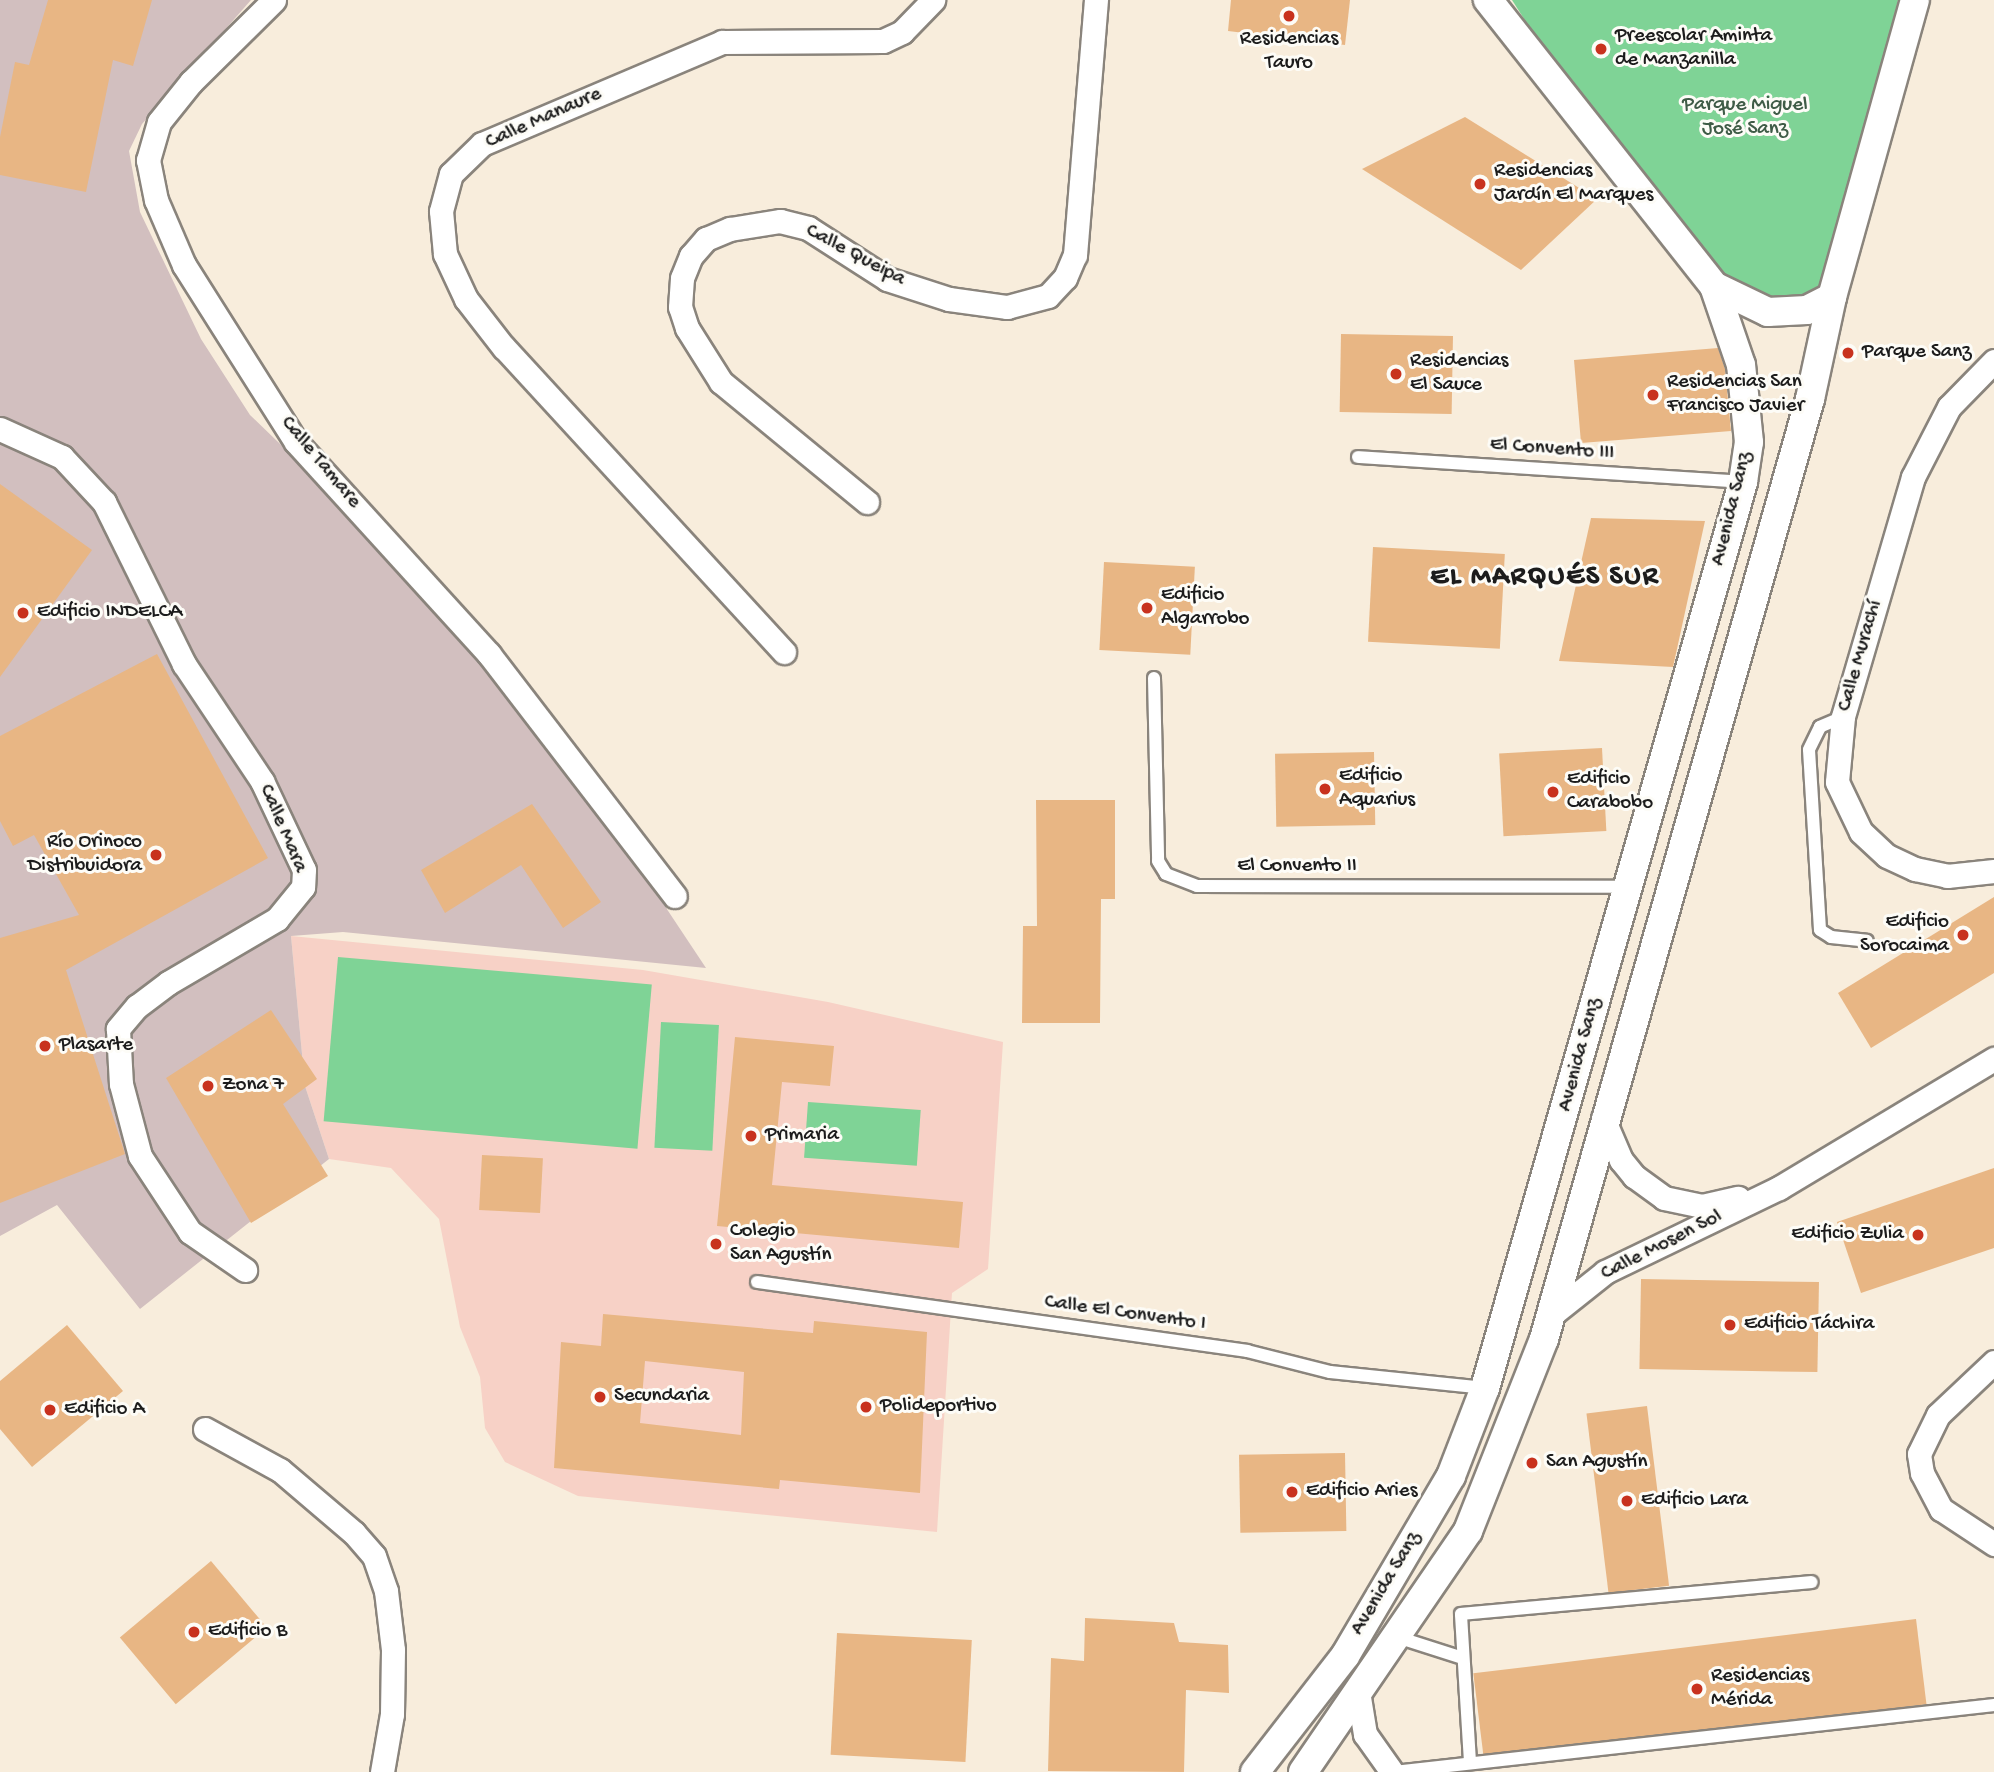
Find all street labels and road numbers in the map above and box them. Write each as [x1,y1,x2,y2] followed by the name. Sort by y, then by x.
[482,82,606,156] street label: Calle Manaure
[801,219,909,293] street label: Calle Queipa
[274,412,366,514] street label: Calle Tamare
[1489,433,1615,467] street label: El Convento III
[1707,449,1759,569] street label: Avenida Sanz
[1833,597,1889,715] street label: Calle Murachí
[252,781,312,877] street label: Calle Mara
[1237,854,1357,880] street label: El Convento II
[1554,995,1608,1115] street label: Avenida Sanz
[1597,1205,1727,1287] street label: Calle Mosen Sol
[1043,1290,1207,1338] street label: Calle El Convento I
[1346,1528,1428,1640] street label: Avenida Sanz

